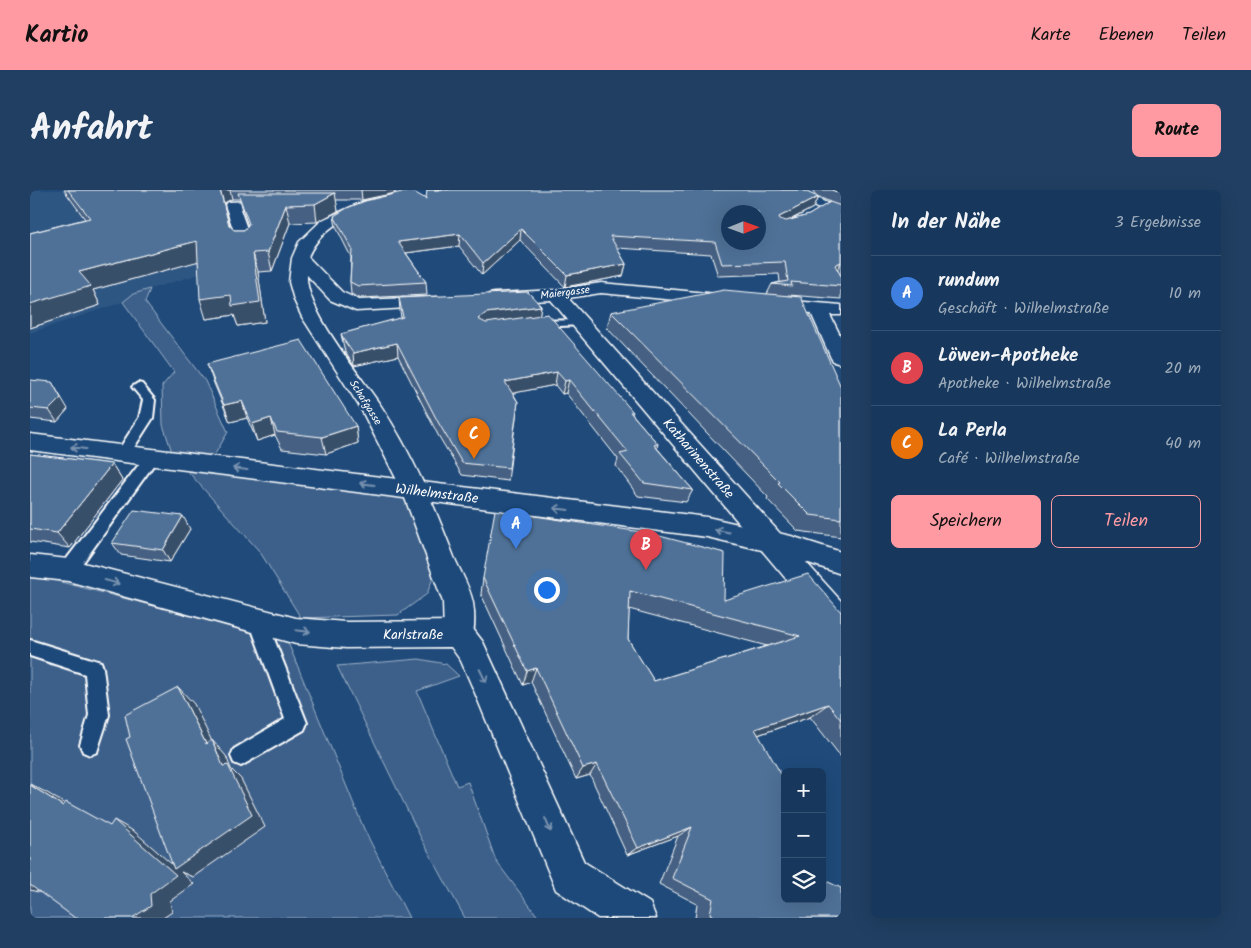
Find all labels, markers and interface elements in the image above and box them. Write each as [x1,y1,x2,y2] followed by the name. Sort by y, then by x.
[25,16,88,55] text: Kartio
[1030,21,1071,50] text: Karte
[1099,21,1154,50] text: Ebenen
[1182,21,1226,50] text: Teilen
[30,102,153,158] text: Anfahrt
[1132,104,1221,157] button: Route
[721,205,766,250] north arrow
[891,206,1001,239] text: In der Nähe
[1114,210,1201,235] text: 3 Ergebnisse
[938,266,1000,296] text: rundum
[539,281,591,305] street label: Maiergasse
[902,281,912,306] text: A
[1169,281,1201,306] text: 10 m
[938,296,1109,321] text: Geschäft · Wilhelmstraße
[938,341,1078,371] text: Löwen-Apotheke
[902,356,912,381] text: B
[1165,356,1201,381] text: 20 m
[938,371,1111,396] text: Apotheke · Wilhelmstraße
[344,376,386,429] street label: Schafgasse
[657,413,740,504] street label: Katharinenstraße
[938,416,1007,446] text: La Perla
[458,418,490,459] pin: C
[902,431,912,456] text: C
[1165,431,1201,456] text: 40 m
[71,443,87,453] one-way arrow
[938,446,1080,471] text: Café · Wilhelmstraße
[232,464,248,474] one-way arrow
[394,478,480,510] street label: Wilhelmstraße
[359,479,375,489] one-way arrow
[891,495,1041,548] button: Speichern
[1051,495,1201,548] button: Teilen
[553,504,569,514] one-way arrow
[500,508,532,549] pin: A
[714,525,730,535] one-way arrow
[630,529,662,570] pin: B
[534,577,560,603] your location
[104,578,120,587] one-way arrow
[383,624,444,646] street label: Karlstraße
[295,626,311,636] one-way arrow
[479,668,489,683] one-way arrow
[781,768,826,903] map controls
[781,768,826,813] button: +
[781,813,826,858] button: −
[544,817,554,832] one-way arrow
[781,858,826,903] button: layers

